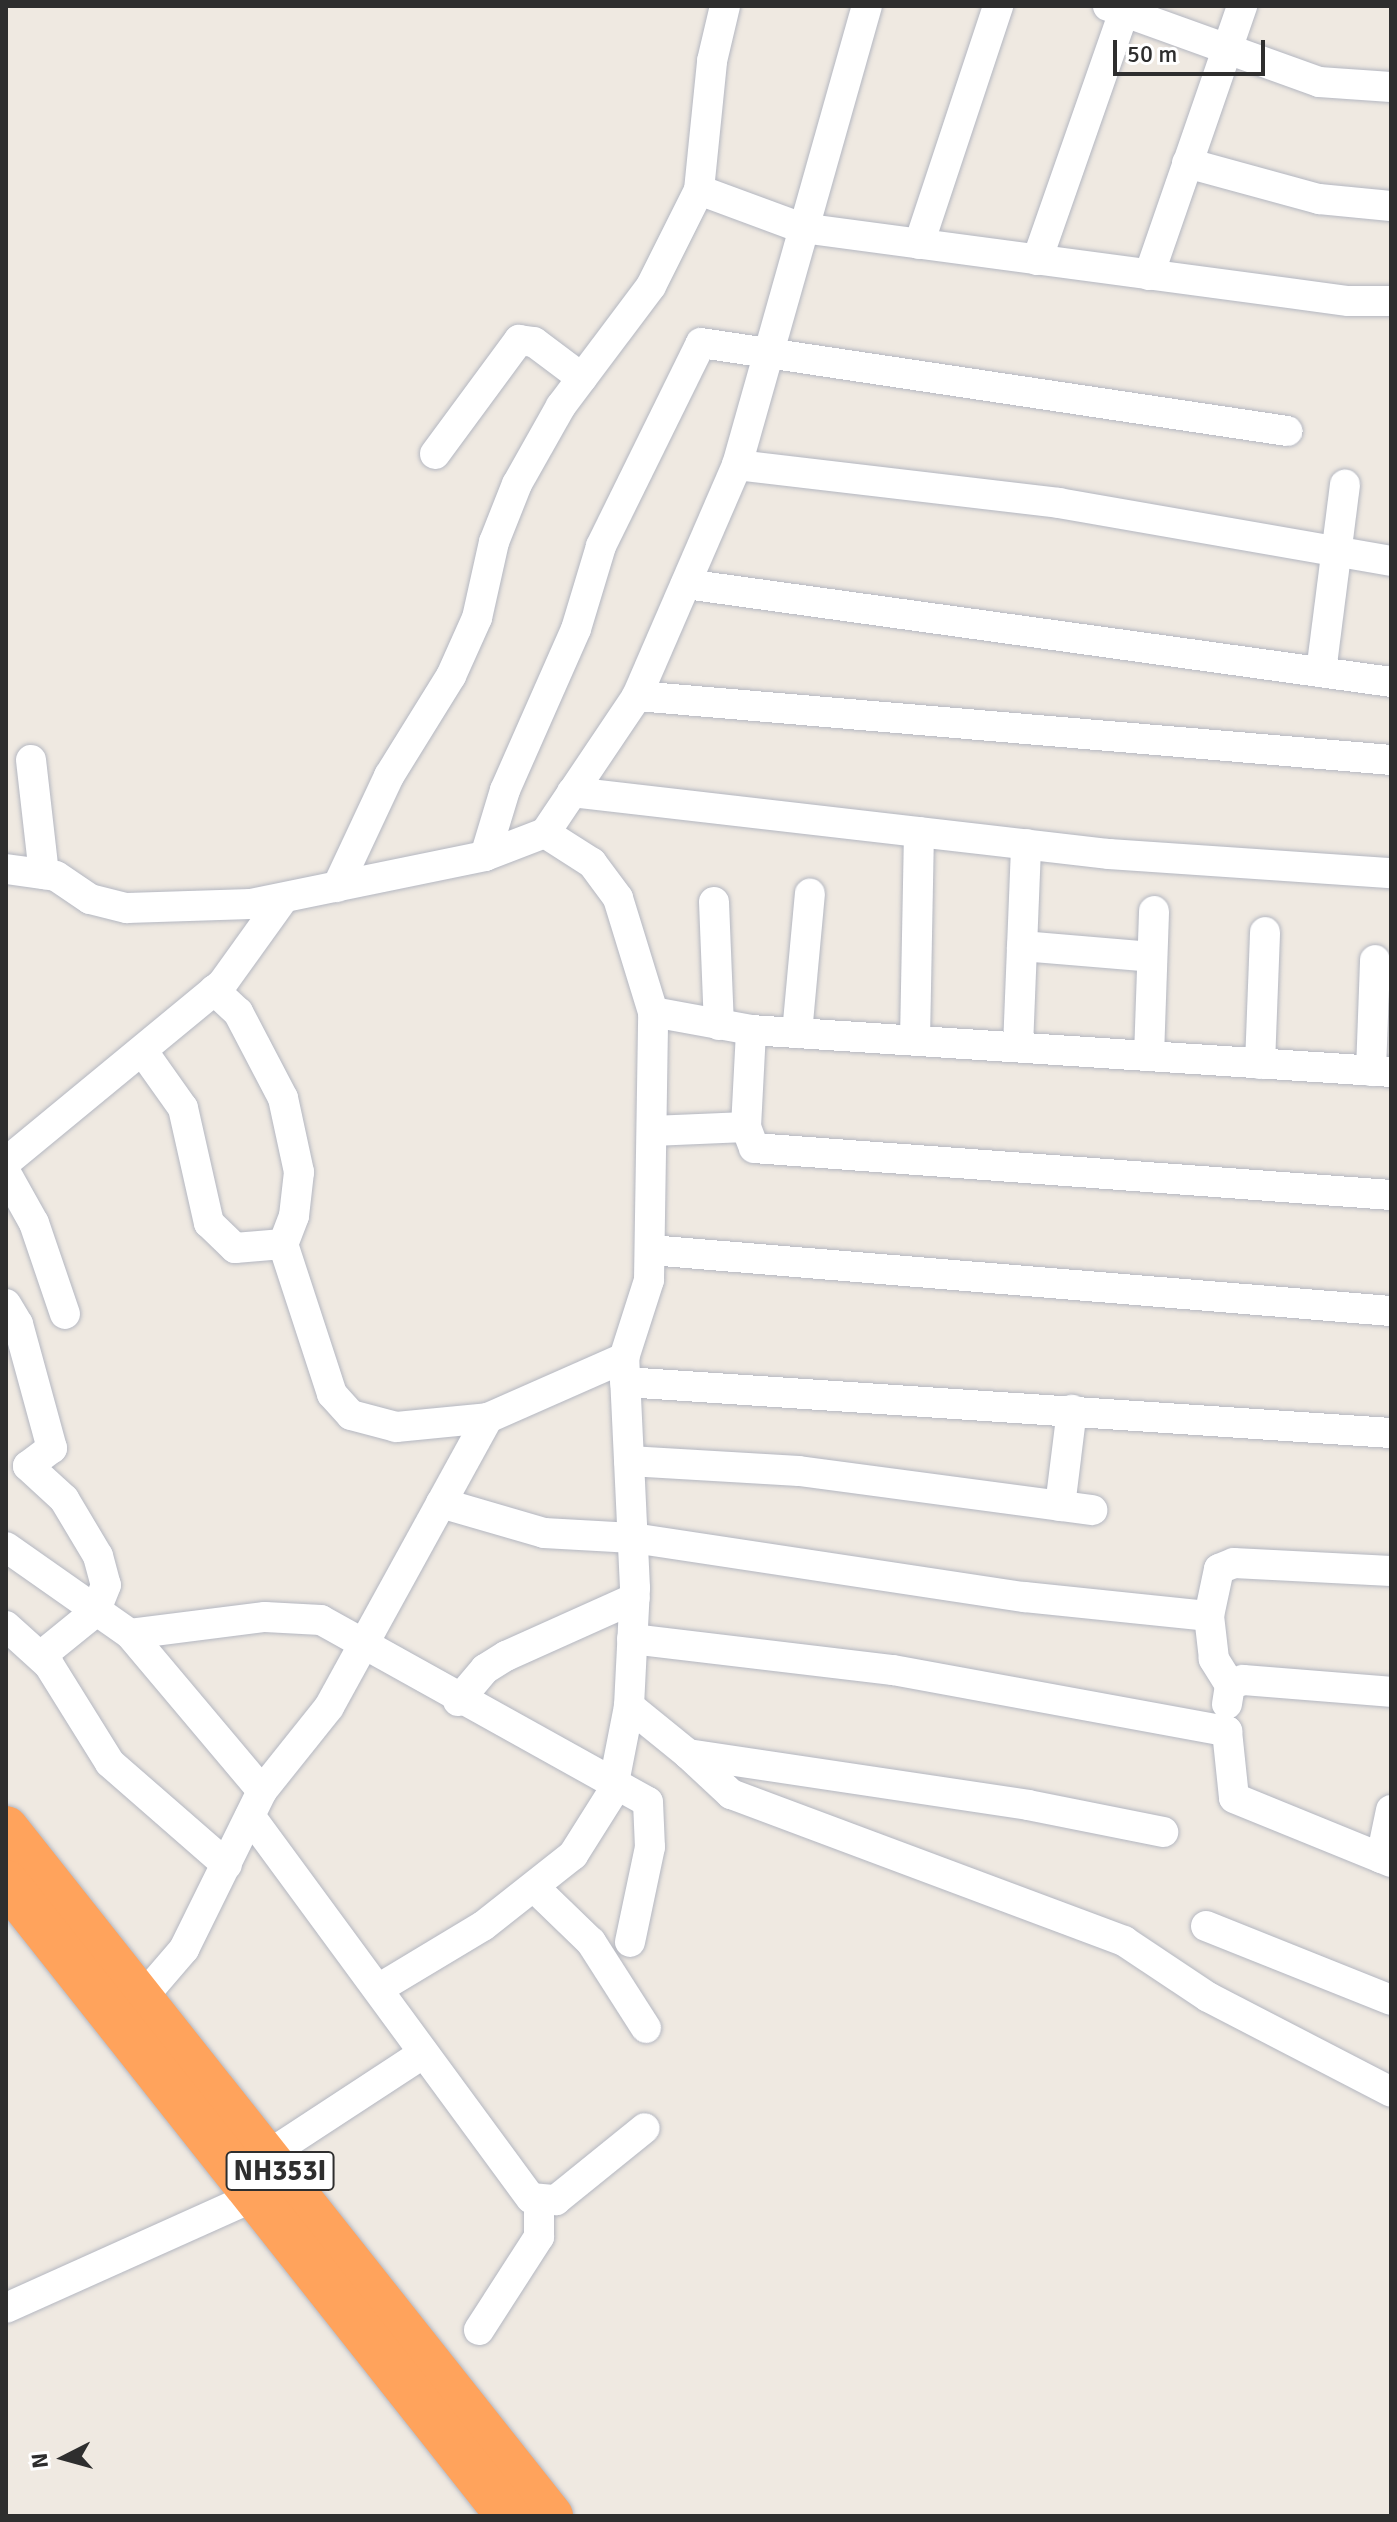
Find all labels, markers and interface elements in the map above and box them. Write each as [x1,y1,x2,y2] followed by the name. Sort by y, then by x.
[1117,24,1269,74] scale bar
[1127,39,1177,69] text: 50 m
[224,2147,336,2195] road number: NH353I
[24,2418,104,2498] north arrow
[25,2452,54,2470] text: N

